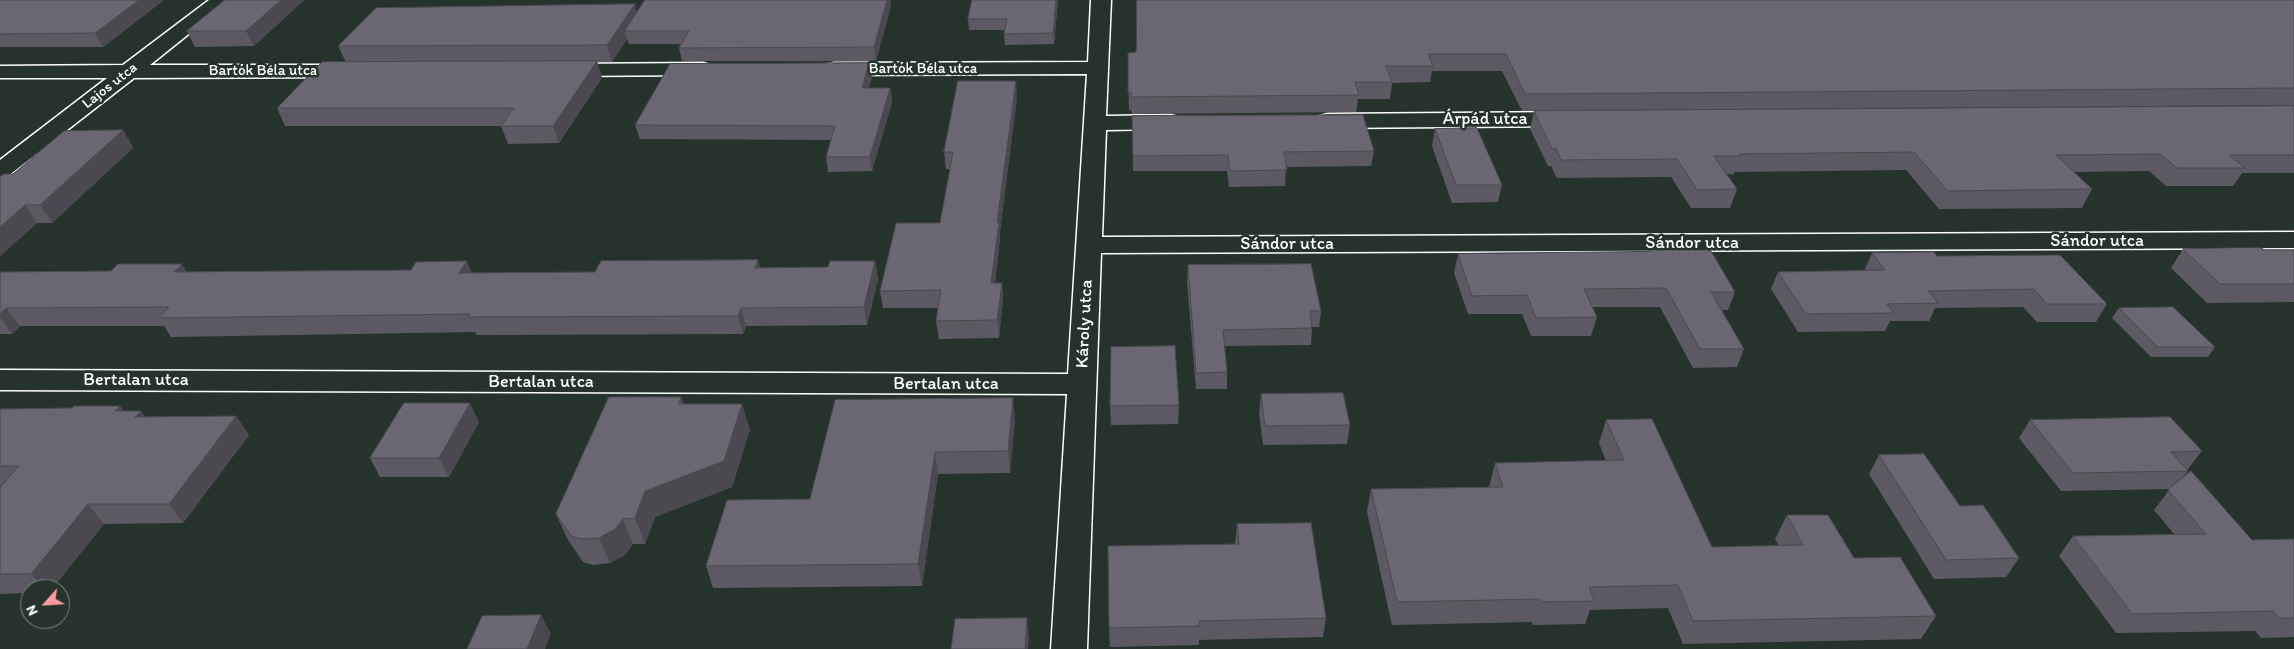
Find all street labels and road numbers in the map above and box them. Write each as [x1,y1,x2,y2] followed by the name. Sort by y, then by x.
[79,59,141,113] street label: Lajos utca
[869,60,977,78] street label: Bartók Béla utca
[209,62,317,80] street label: Bartók Béla utca
[1443,108,1527,130] street label: Árpád utca
[2050,230,2144,252] street label: Sándor utca
[1645,232,1739,254] street label: Sándor utca
[1240,233,1334,255] street label: Sándor utca
[1072,279,1098,369] street label: Károly utca
[83,369,189,391] street label: Bertalan utca
[488,371,594,393] street label: Bertalan utca
[893,373,999,395] street label: Bertalan utca

